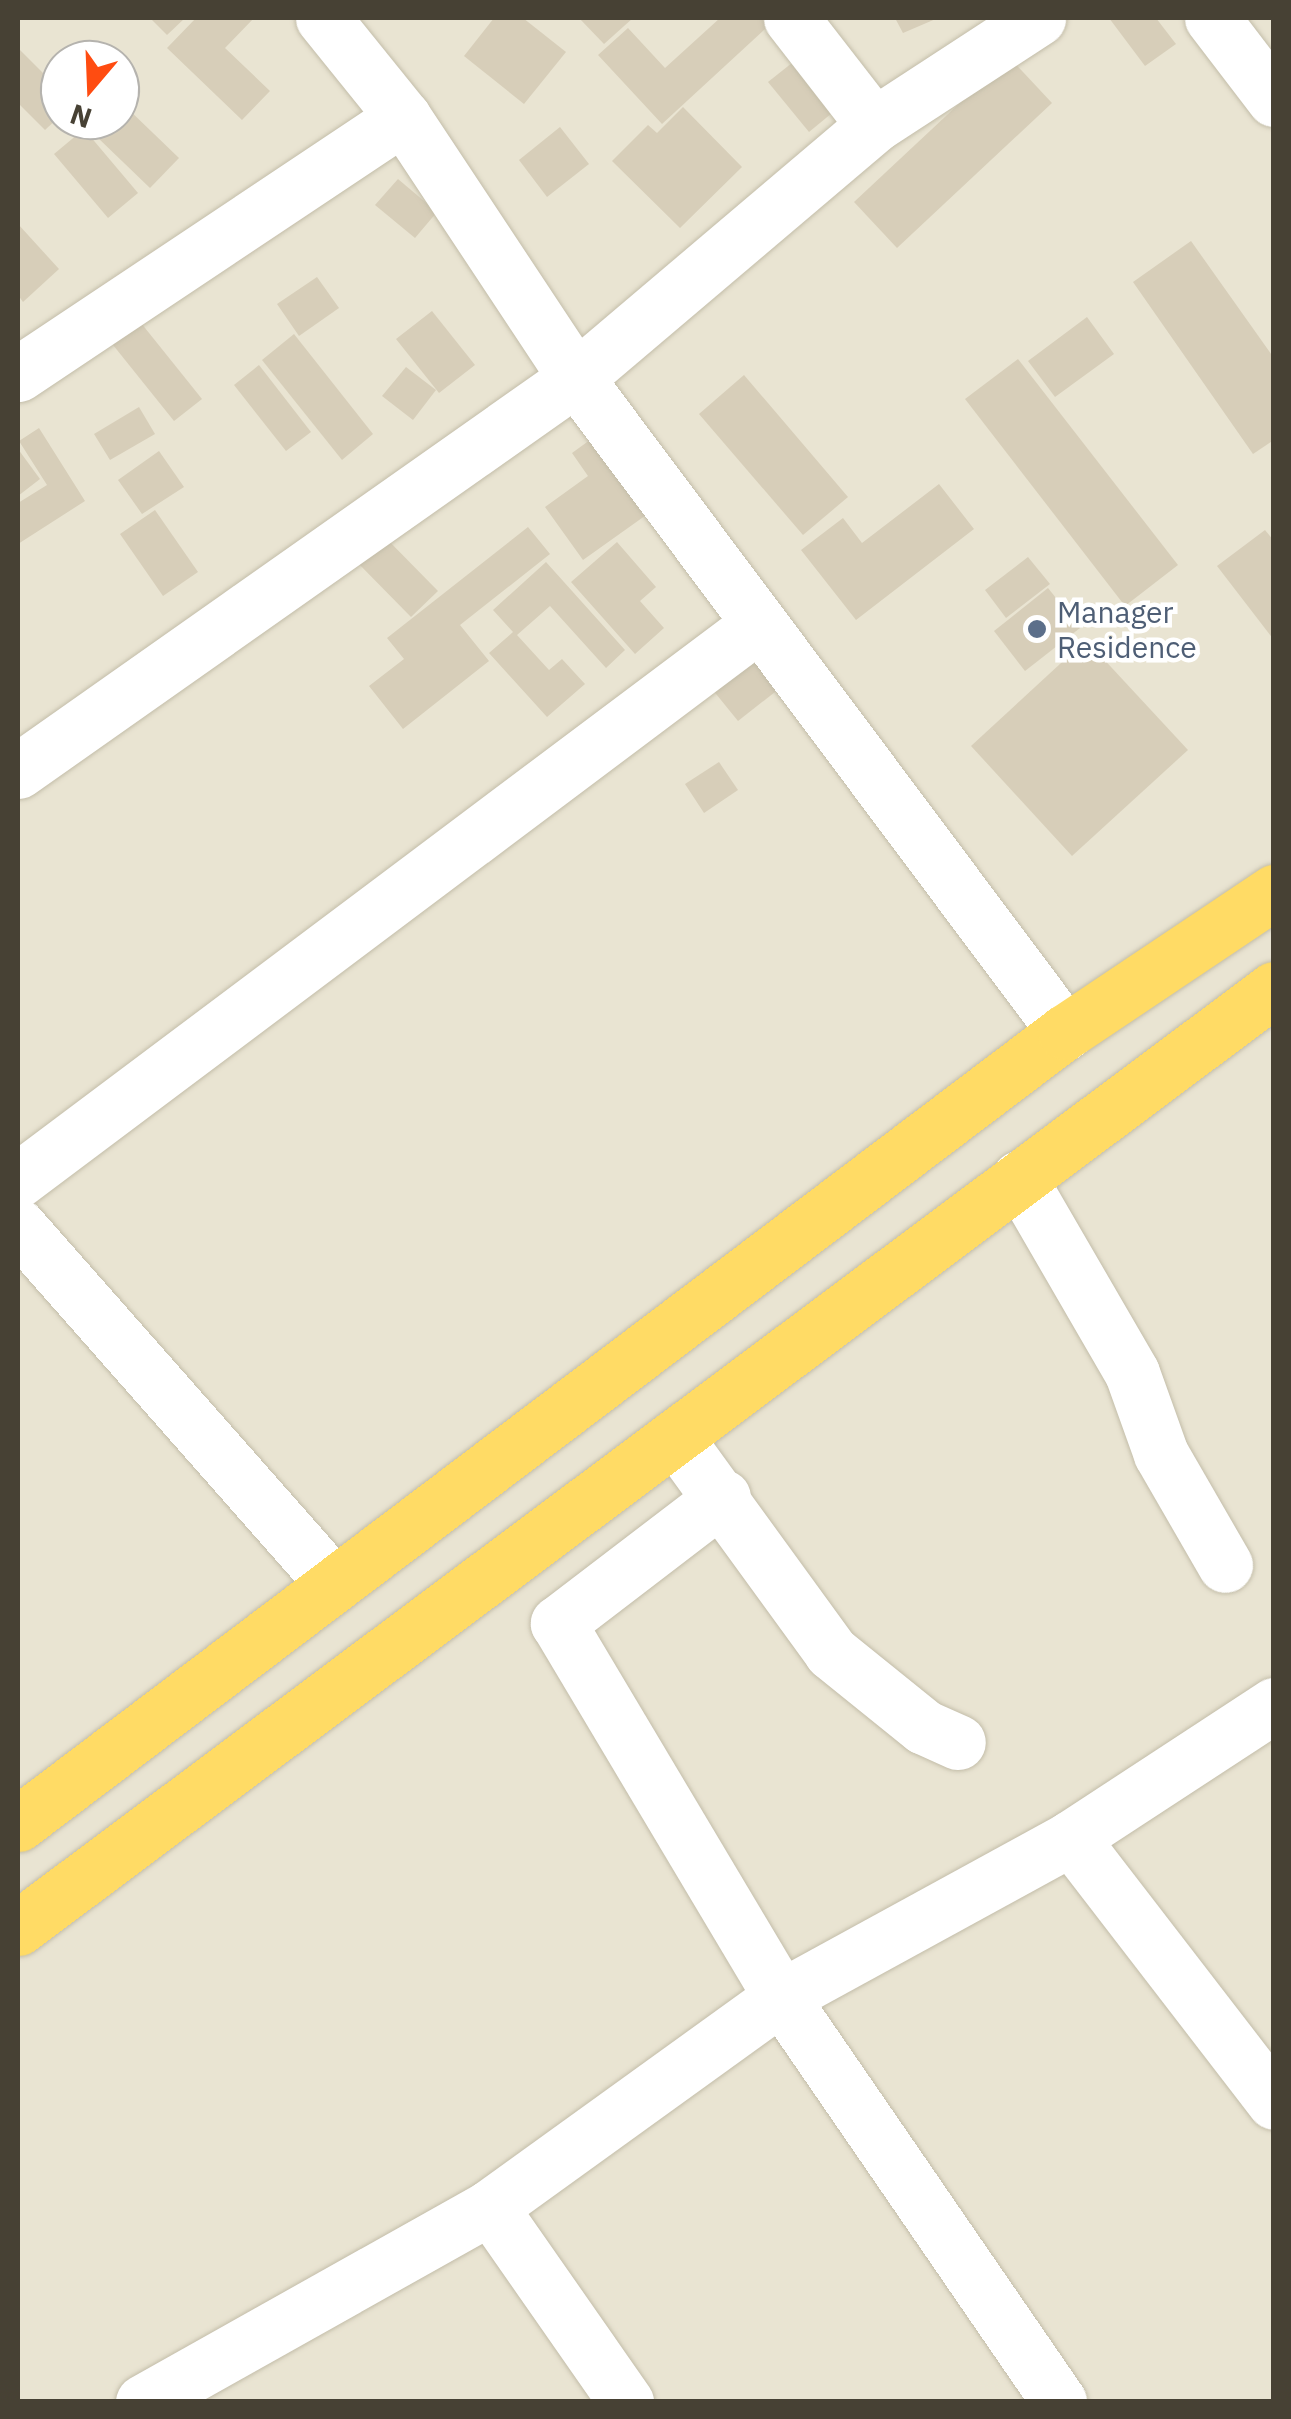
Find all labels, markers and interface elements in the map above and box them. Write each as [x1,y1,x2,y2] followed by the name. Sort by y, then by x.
[40,40,140,140] north arrow
[65,96,96,138] text: N
[1057,594,1197,664] place label: Manager Residence
[1026,618,1048,640] marker: Manager Residence

